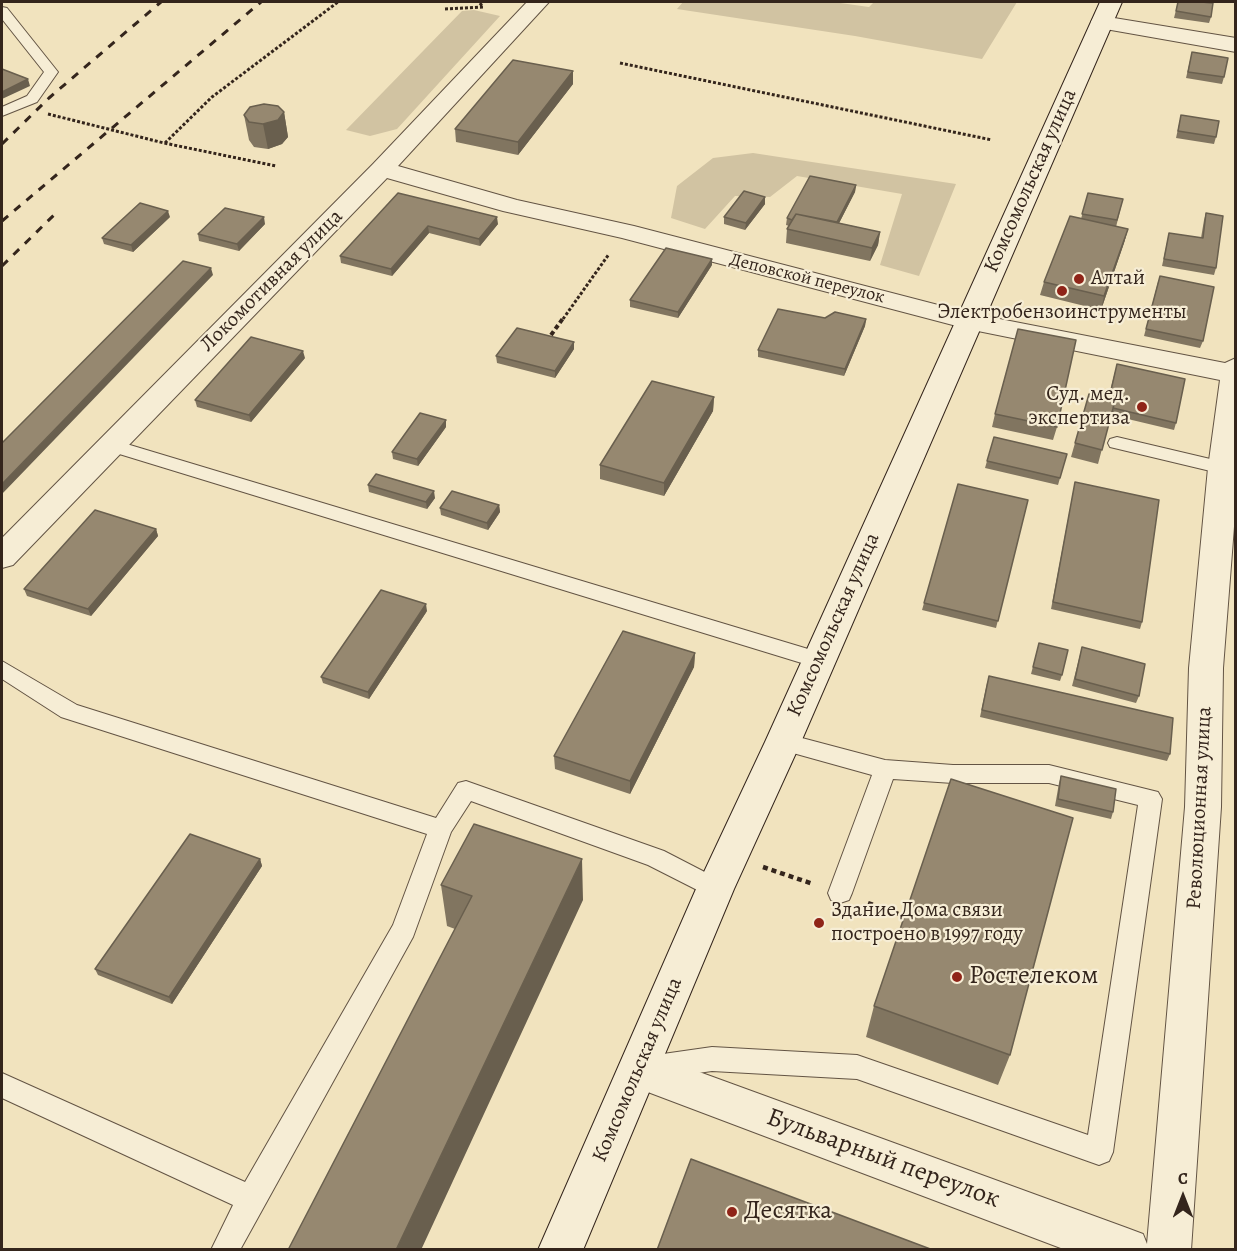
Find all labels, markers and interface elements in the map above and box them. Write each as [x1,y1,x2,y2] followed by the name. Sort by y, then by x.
[979,85,1083,277] street label: Комсомольская улица
[196,205,348,357] street label: Локомотивная улица
[727,249,887,309] street label: Деповской переулок
[1091,266,1145,292] place label: Алтай
[1072,272,1086,286] marker: Алтай
[1055,284,1069,298] marker: Электробензоинструменты
[937,300,1187,326] place label: Электробензоинструменты
[1028,382,1130,432] place label: Суд. мед. экспертиза
[1135,400,1149,414] marker: Суд. мед. экспертиза
[782,529,886,721] street label: Комсомольская улица
[1182,706,1218,910] street label: Революционная улица
[831,898,1023,948] place label: Здание Дома связи построено в 1997 году
[812,916,826,930] marker: Здание Дома связи построено в 1997 году
[969,961,1098,993] place label: Ростелеком
[950,970,964,984] marker: Ростелеком
[588,974,688,1166] street label: Комсомольская улица
[762,1102,1004,1216] street label: Бульварный переулок
[1153,1167,1213,1227] north arrow
[1178,1168,1188,1190] text: С
[744,1196,832,1228] place label: Десятка
[725,1205,739,1219] marker: Десятка

